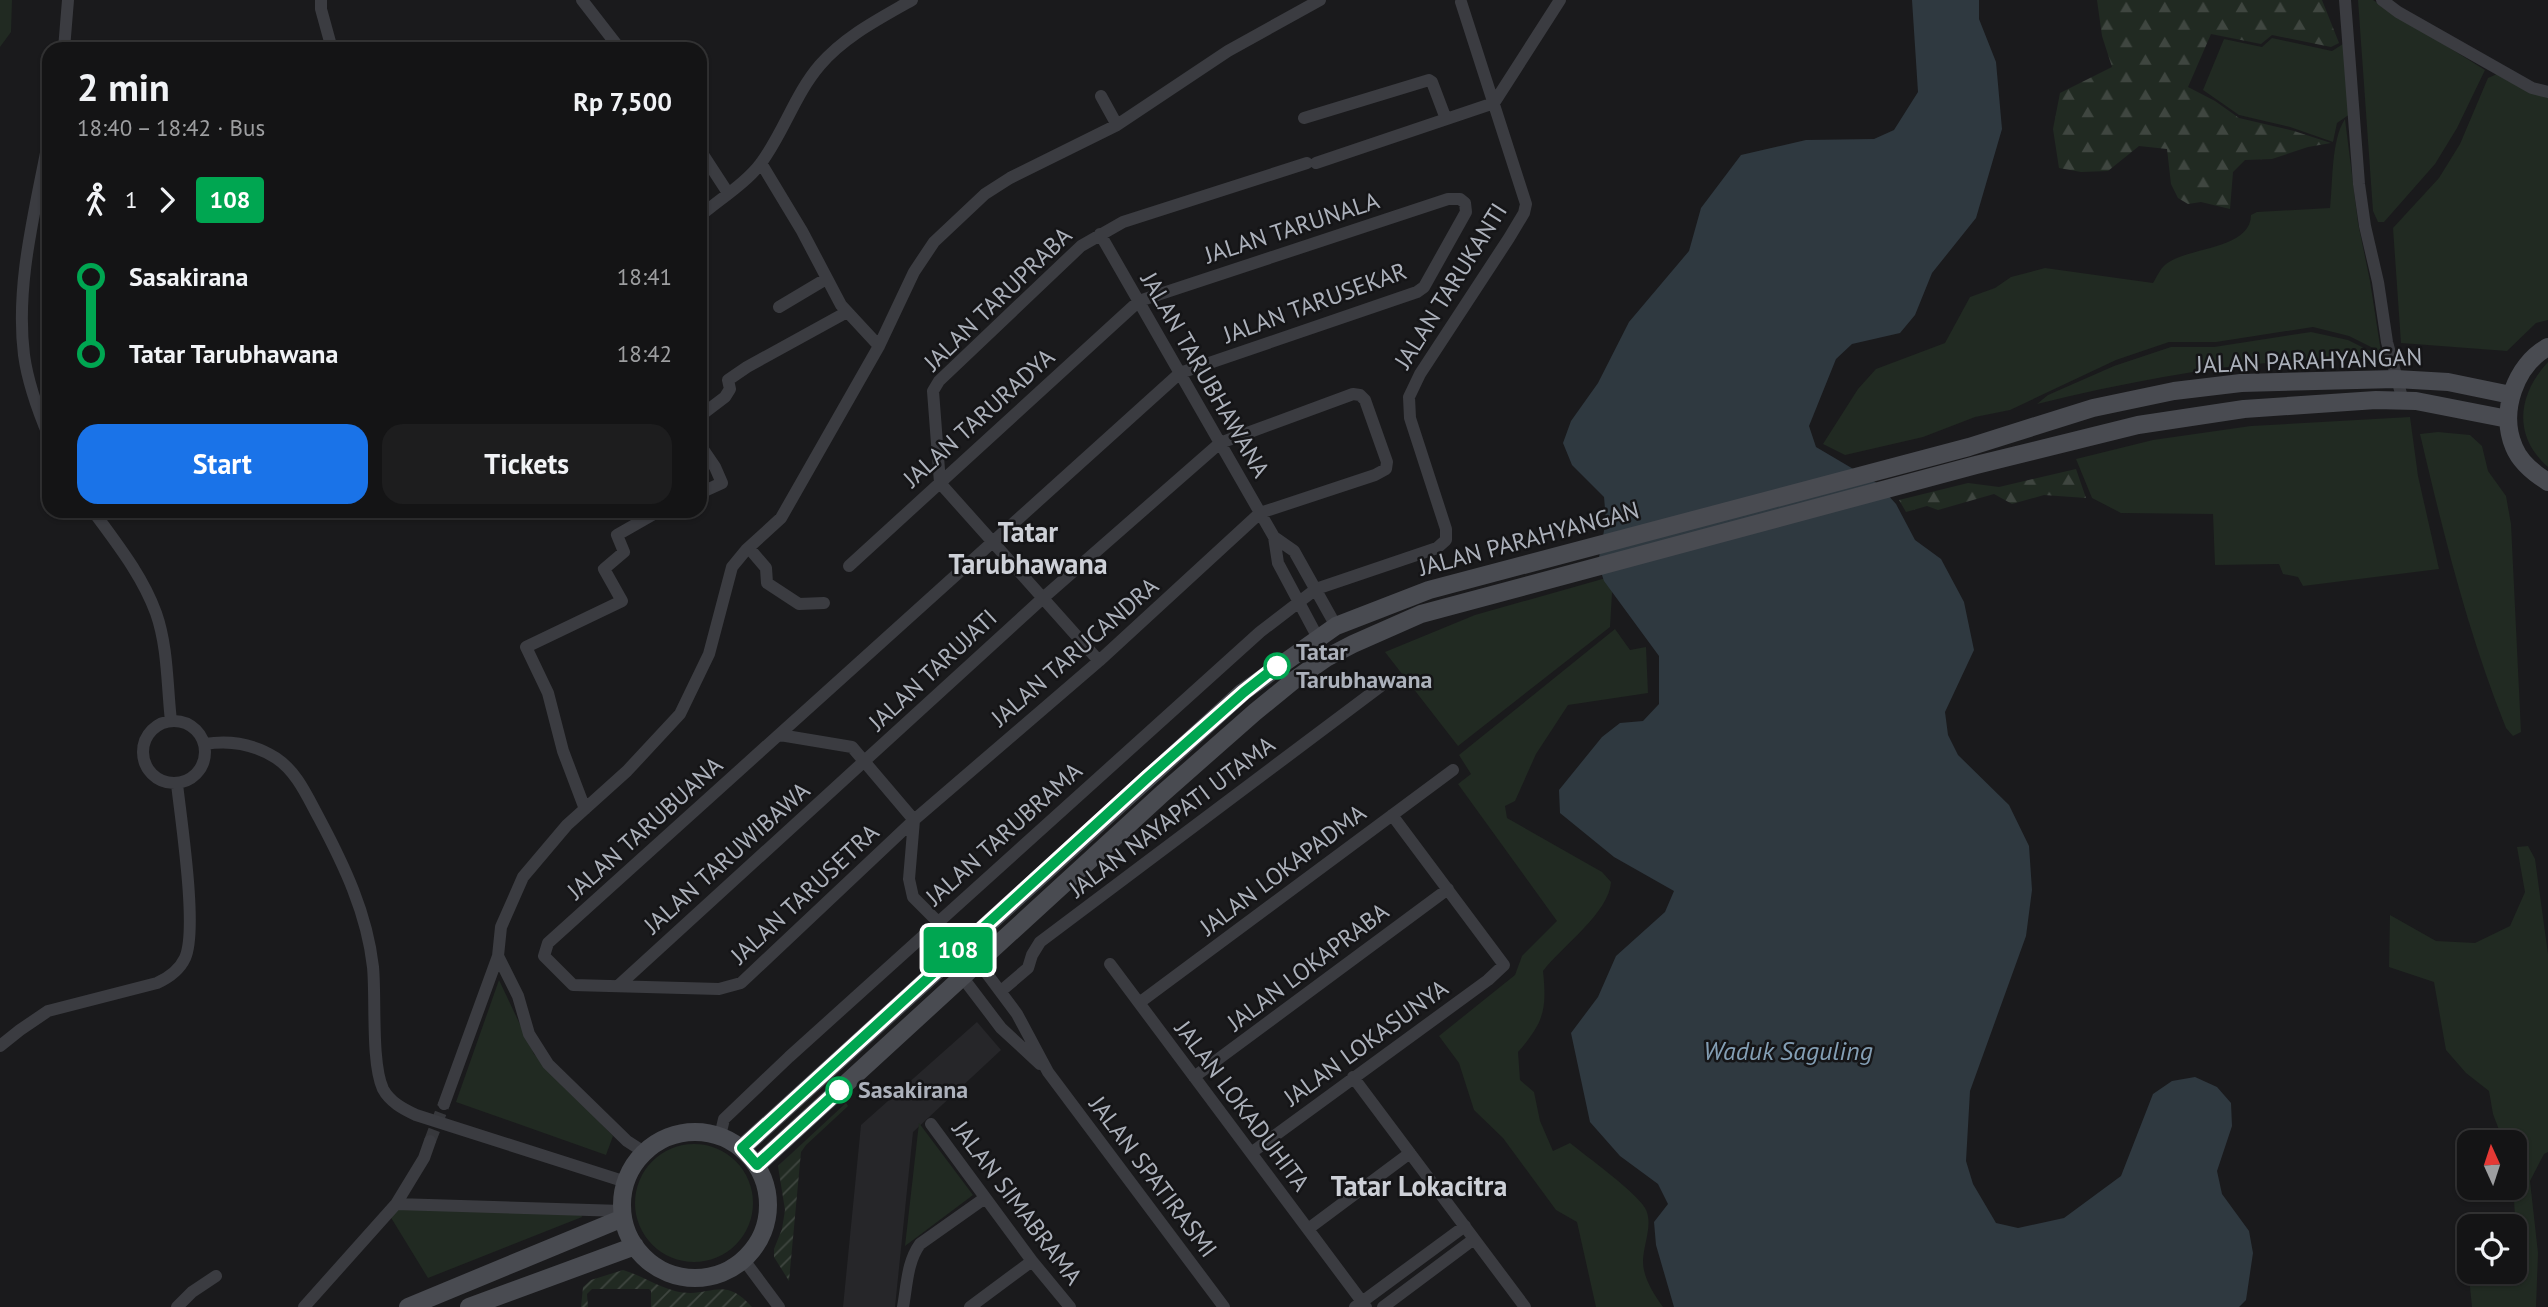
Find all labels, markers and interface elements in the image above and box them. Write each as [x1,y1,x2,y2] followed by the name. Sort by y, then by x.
[77,62,170,111] text: 2 min
[573,85,672,118] text: Rp 7,500
[77,113,265,142] text: 18:40 – 18:42 · Bus
[77,181,115,219] icon: walk
[148,181,186,219] icon: forward
[210,184,250,215] text: 108
[125,185,138,214] text: 1
[1200,185,1383,271] street label: JALAN TARUNALA
[1387,197,1514,375] street label: JALAN TARUKANTI
[916,220,1078,378] street label: JALAN TARUPRABA
[1218,255,1411,350] street label: JALAN TARUSEKAR
[129,260,248,293] text: Sasakirana
[617,262,672,291] text: 18:41
[1133,266,1277,483] street label: JALAN TARUBHAWANA
[129,337,338,370] text: Tatar Tarubhawana
[617,339,672,368] text: 18:42
[896,341,1061,494] street label: JALAN TARURADYA
[2194,341,2423,380] street label: JALAN PARAHYANGAN
[77,424,368,504] button: Start
[382,424,672,504] button: Tickets
[1414,494,1642,583] street label: JALAN PARAHYANGAN
[948,513,1108,582] district label: Tatar Tarubhawana
[984,570,1165,733] street label: JALAN TARUCANDRA
[861,602,1004,738] street label: JALAN TARUJATI
[1296,636,1432,695] place label: Tatar Tarubhawana
[1264,653,1290,679] marker: Tatar Tarubhawana
[1062,729,1281,905] street label: JALAN NAYAPATI UTAMA
[560,750,729,906] street label: JALAN TARUBUANA
[918,755,1088,913] street label: JALAN TARUBRAMA
[637,775,816,941] street label: JALAN TARUWIBAWA
[1193,797,1372,943] street label: JALAN LOKAPADMA
[723,817,885,971] street label: JALAN TARUSETRA
[1220,896,1395,1038] street label: JALAN LOKAPRABA
[918,927,998,973] line badge: 108
[938,934,978,965] text: 108
[1277,973,1454,1113] street label: JALAN LOKASUNYA
[1168,1013,1317,1197] street label: JALAN LOKADUHITA
[1703,1034,1873,1067] water label: Waduk Saguling
[858,1074,968,1105] place label: Sasakirana
[826,1077,852,1103] marker: Sasakirana
[1082,1089,1224,1263] street label: JALAN SPATIRASMI
[945,1114,1089,1291] street label: JALAN SIMABRAMA
[2457,1130,2527,1200] north arrow
[2457,1130,2527,1284] map controls
[1331,1167,1507,1204] district label: Tatar Lokacitra
[2457,1214,2527,1284] button: locate

